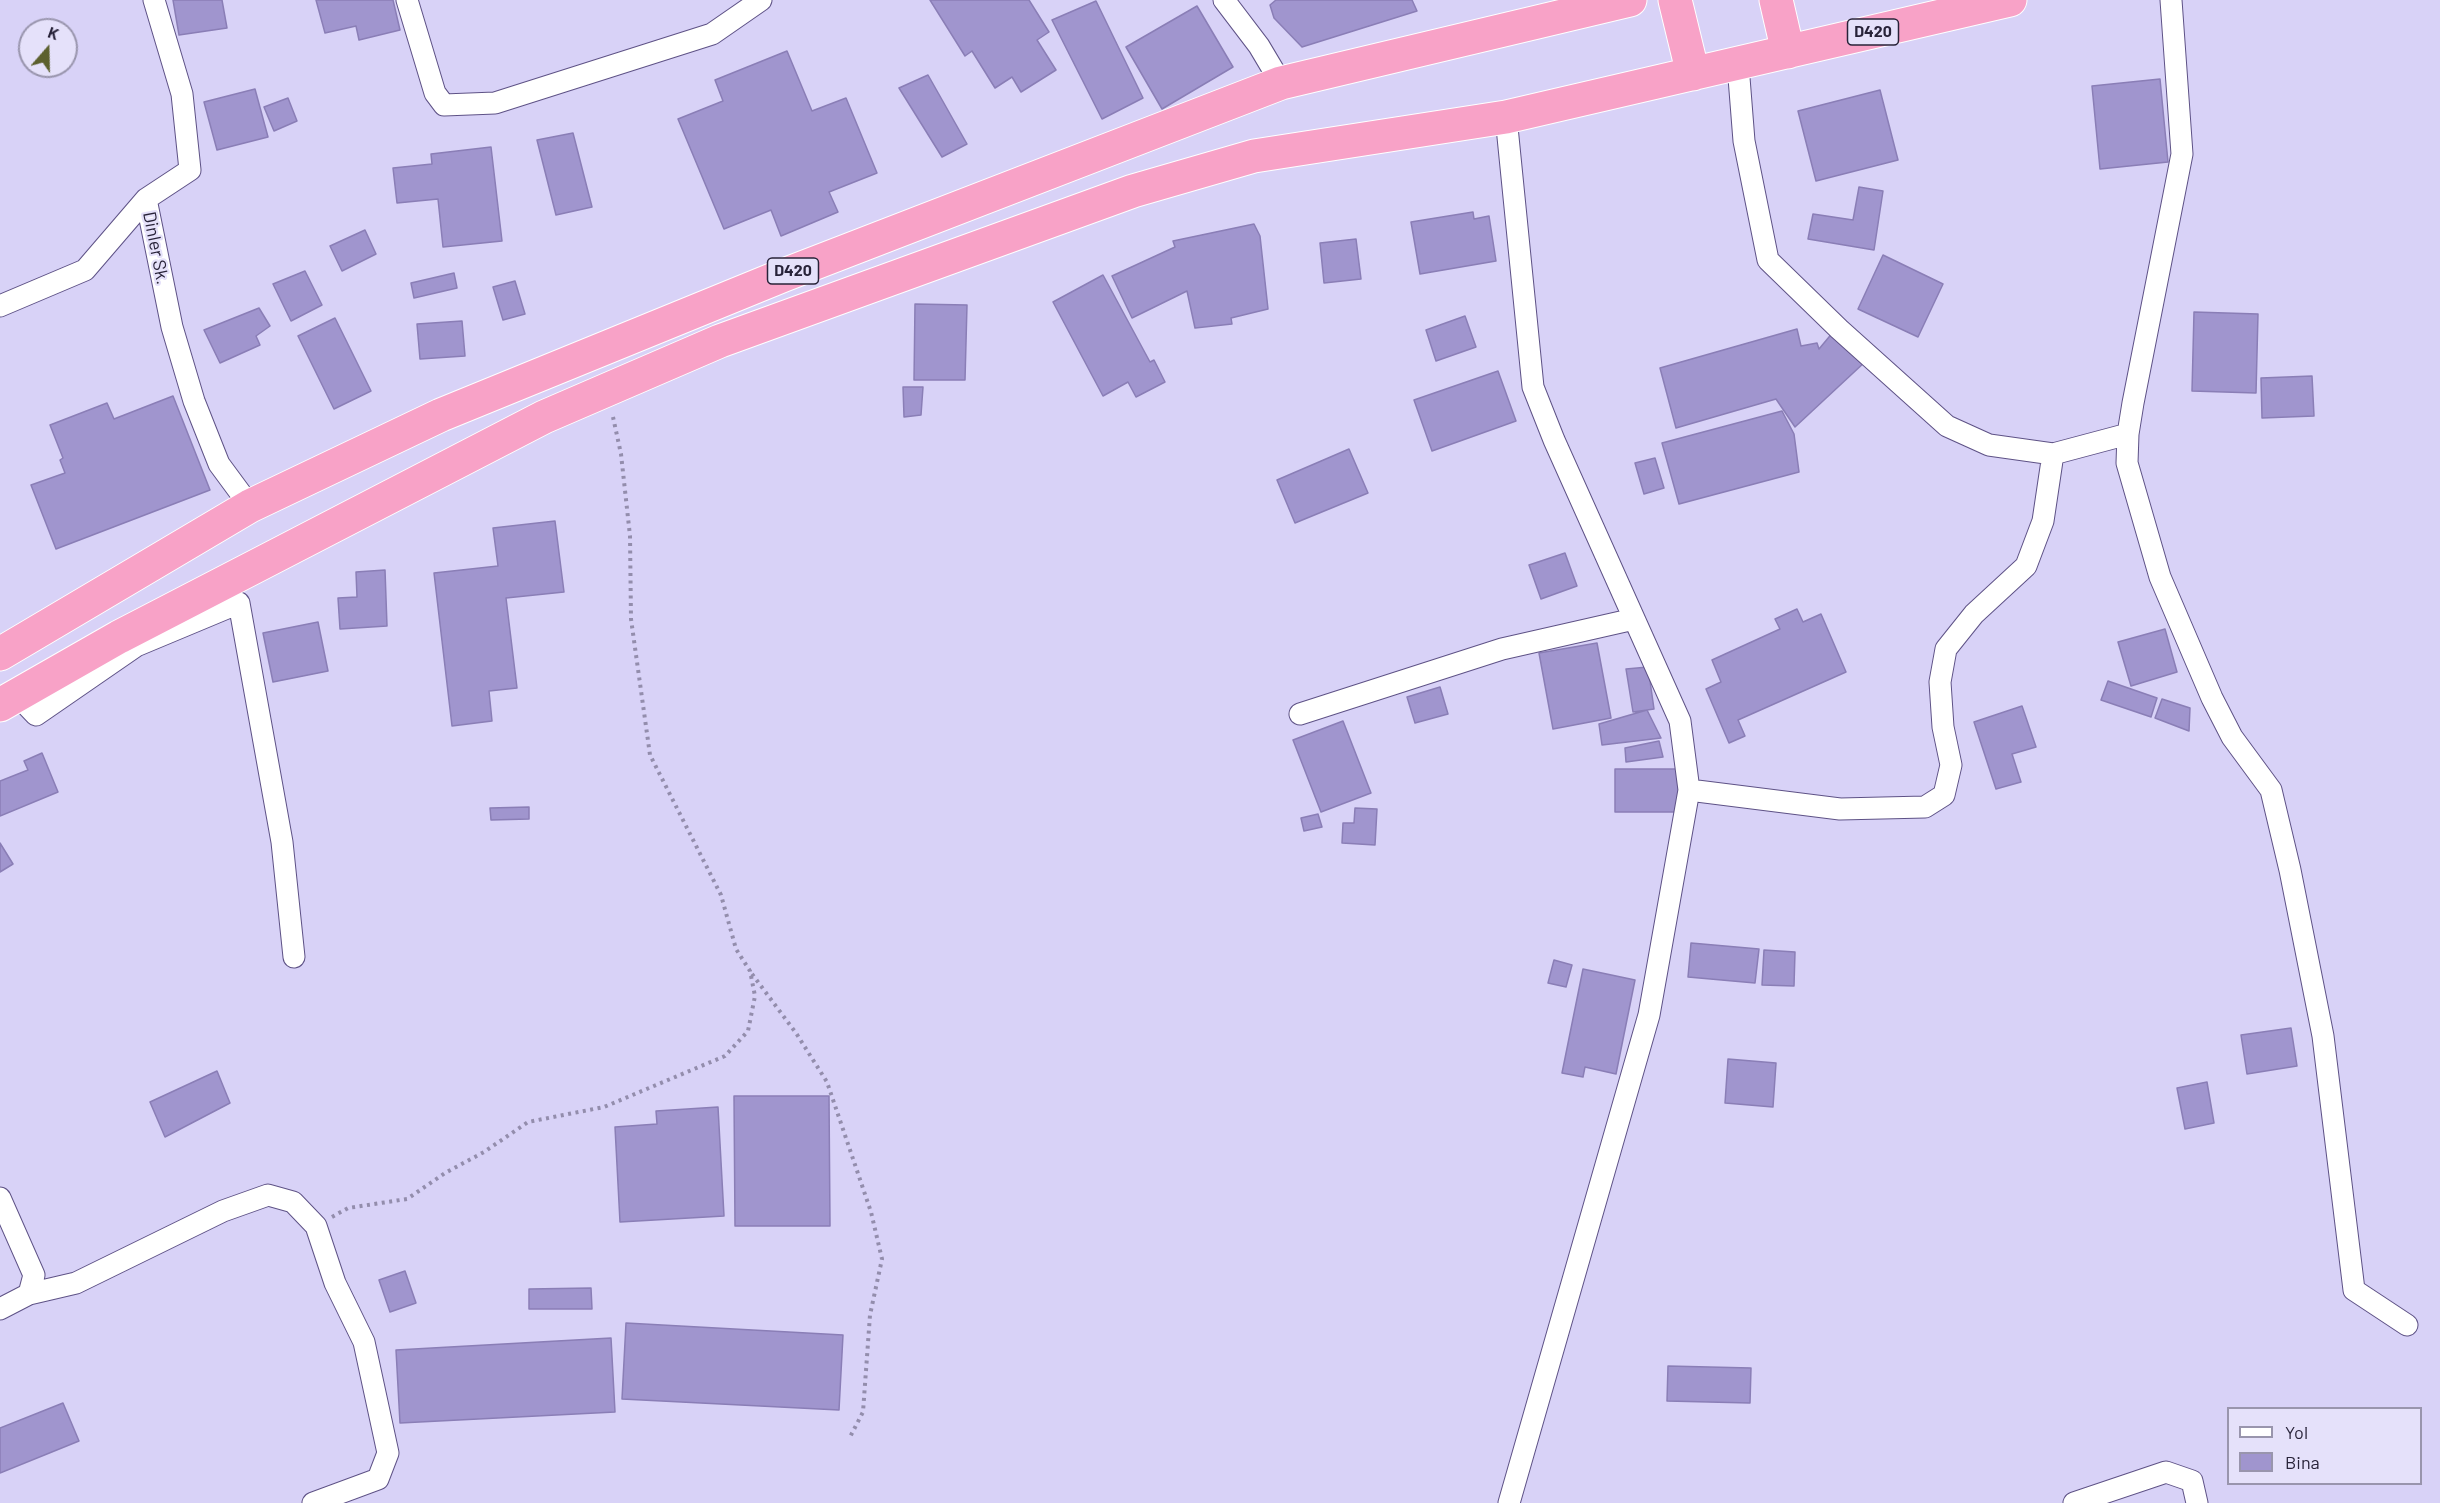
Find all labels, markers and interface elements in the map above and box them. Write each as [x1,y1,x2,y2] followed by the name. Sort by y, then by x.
[18,18,78,78] north arrow
[1848,19,1898,45] road number: D420
[46,22,62,43] text: K
[138,210,174,286] street label: Dinler Sk.
[768,258,818,284] road number: D420
[2227,1407,2422,1485] legend
[2285,1421,2308,1443] text: Yol
[2285,1451,2320,1473] text: Bina

